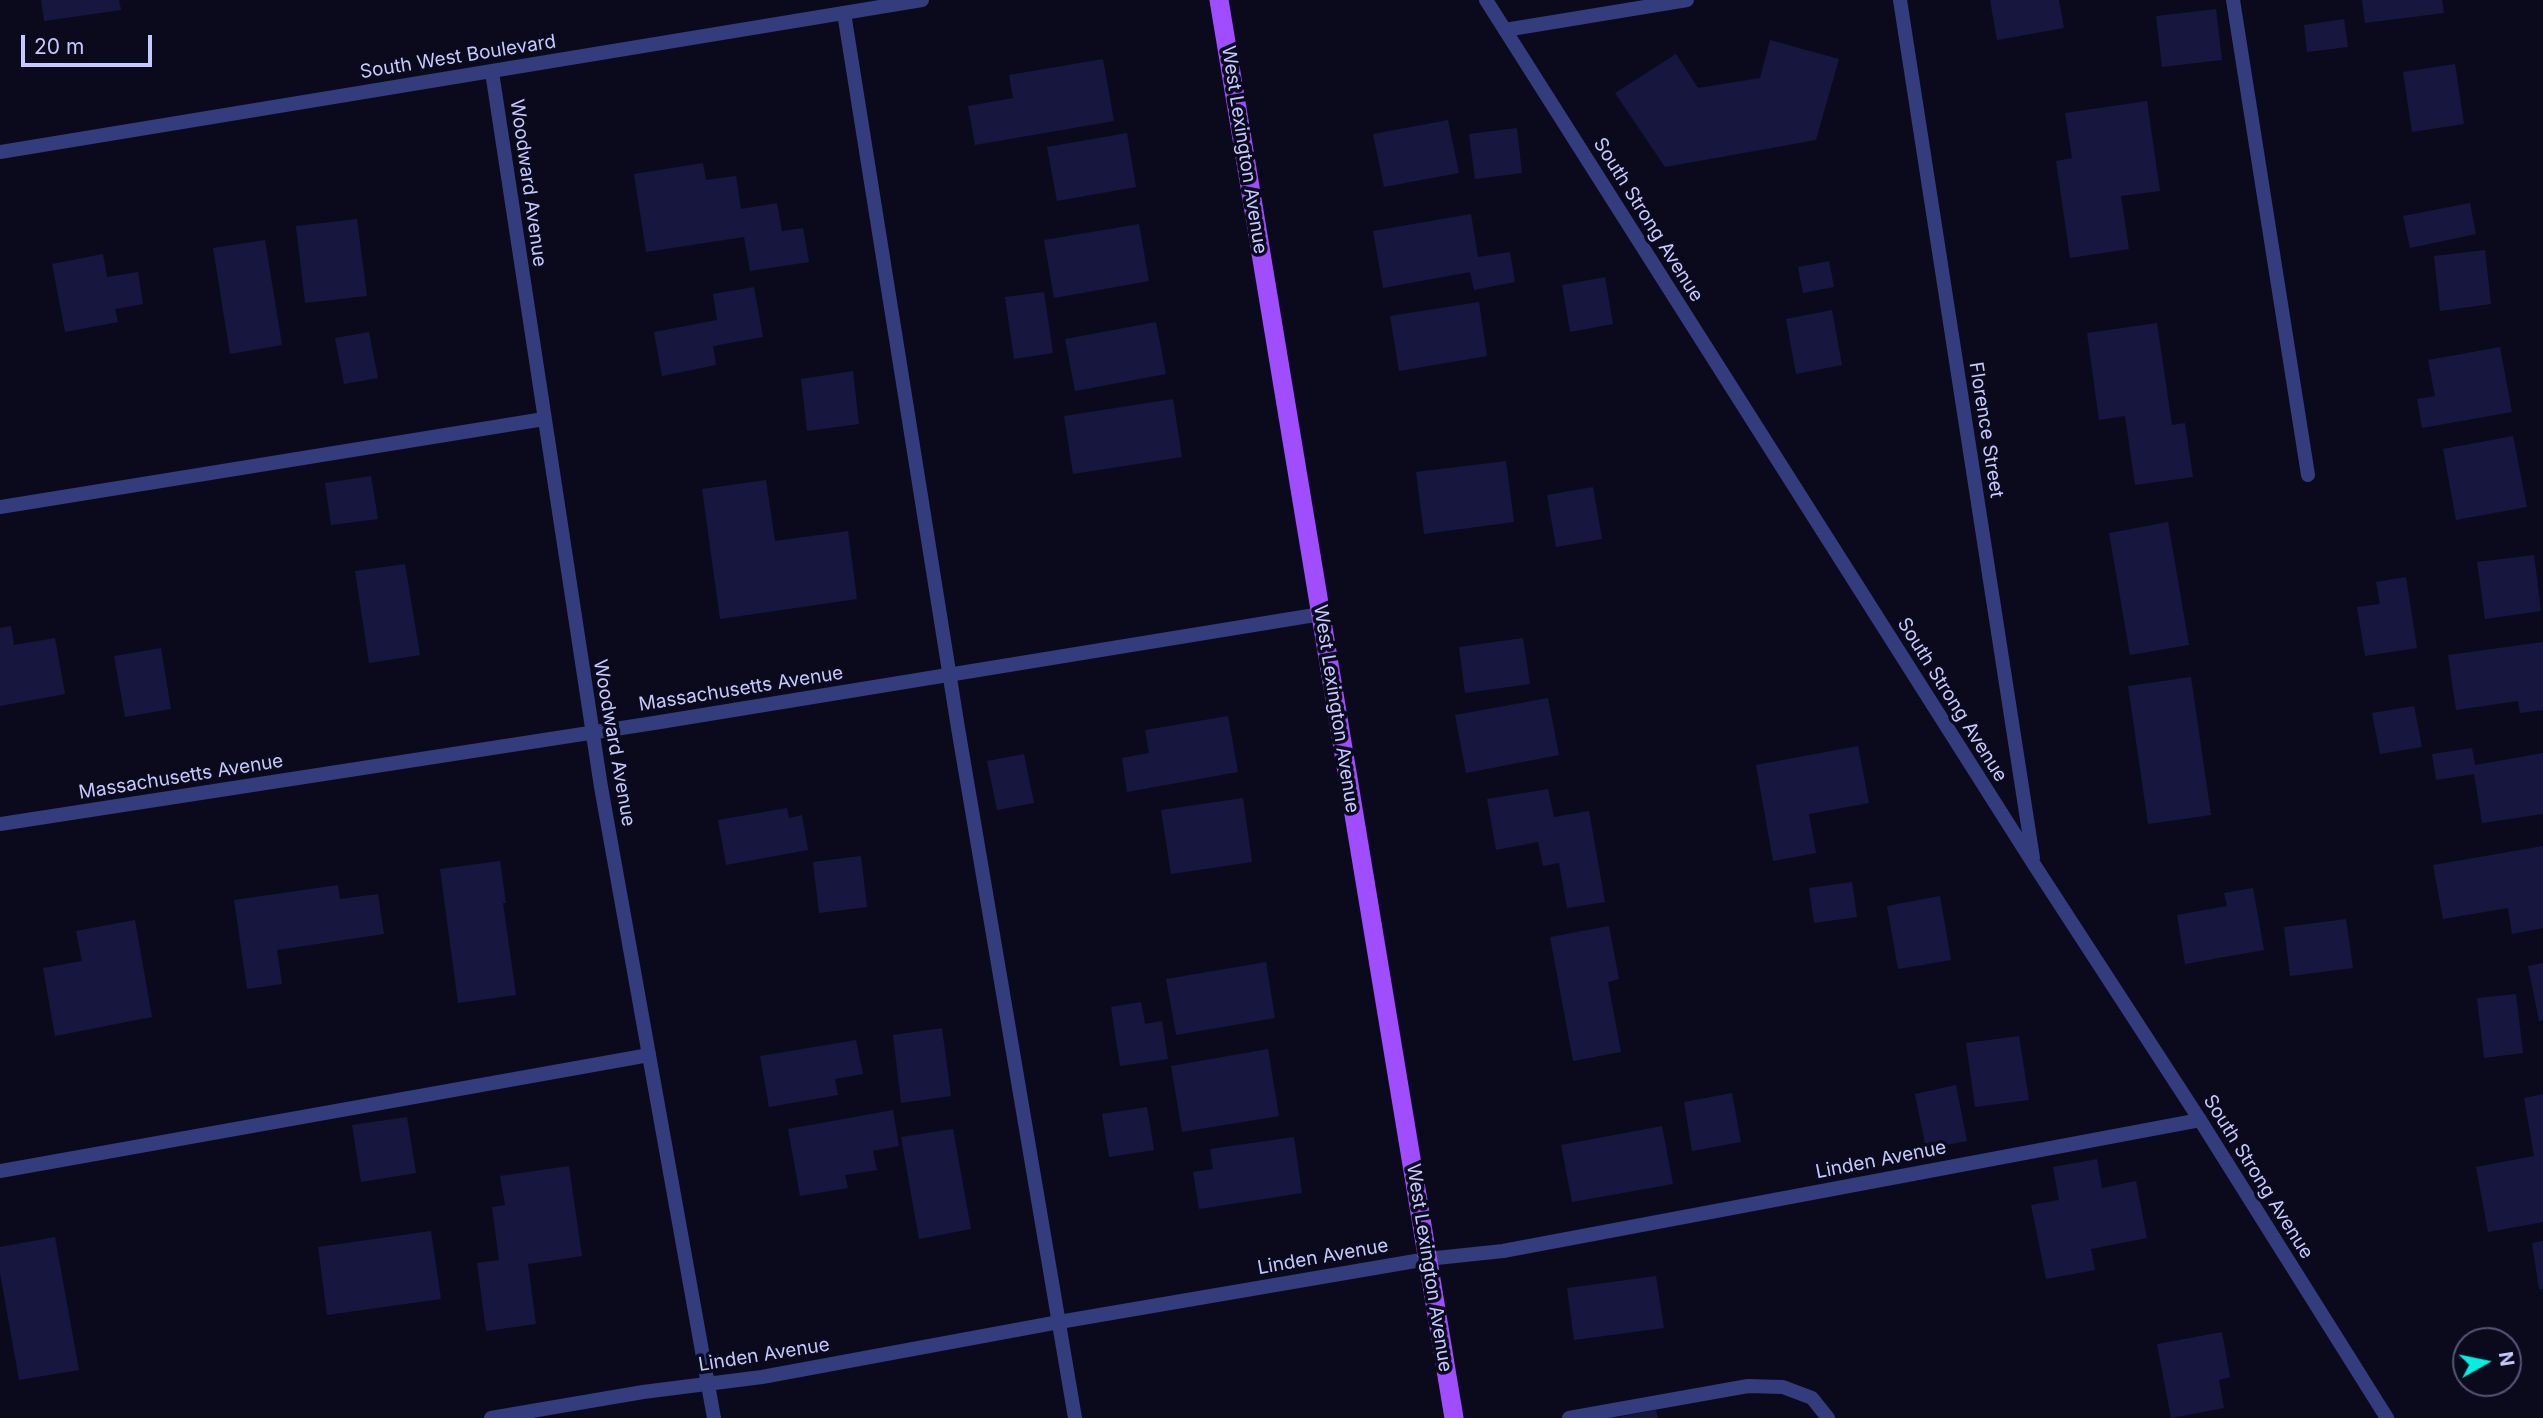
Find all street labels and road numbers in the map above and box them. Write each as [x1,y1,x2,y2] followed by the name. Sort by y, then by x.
[358,30,558,84] street label: South West Boulevard
[1216,44,1272,256] street label: West Lexington Avenue
[505,98,551,268] street label: Woodward Avenue
[1588,134,1708,306] street label: South Strong Avenue
[1964,360,2008,500] street label: Florence Street
[1308,603,1364,815] street label: West Lexington Avenue
[1892,614,2012,786] street label: South Strong Avenue
[588,658,640,828] street label: Woodward Avenue
[637,662,845,716] street label: Massachusetts Avenue
[77,750,285,804] street label: Massachusetts Avenue
[2198,1091,2318,1263] street label: South Strong Avenue
[1814,1136,1948,1184] street label: Linden Avenue
[1401,1162,1457,1374] street label: West Lexington Avenue
[1256,1234,1390,1280] street label: Linden Avenue
[697,1333,831,1377] street label: Linden Avenue

